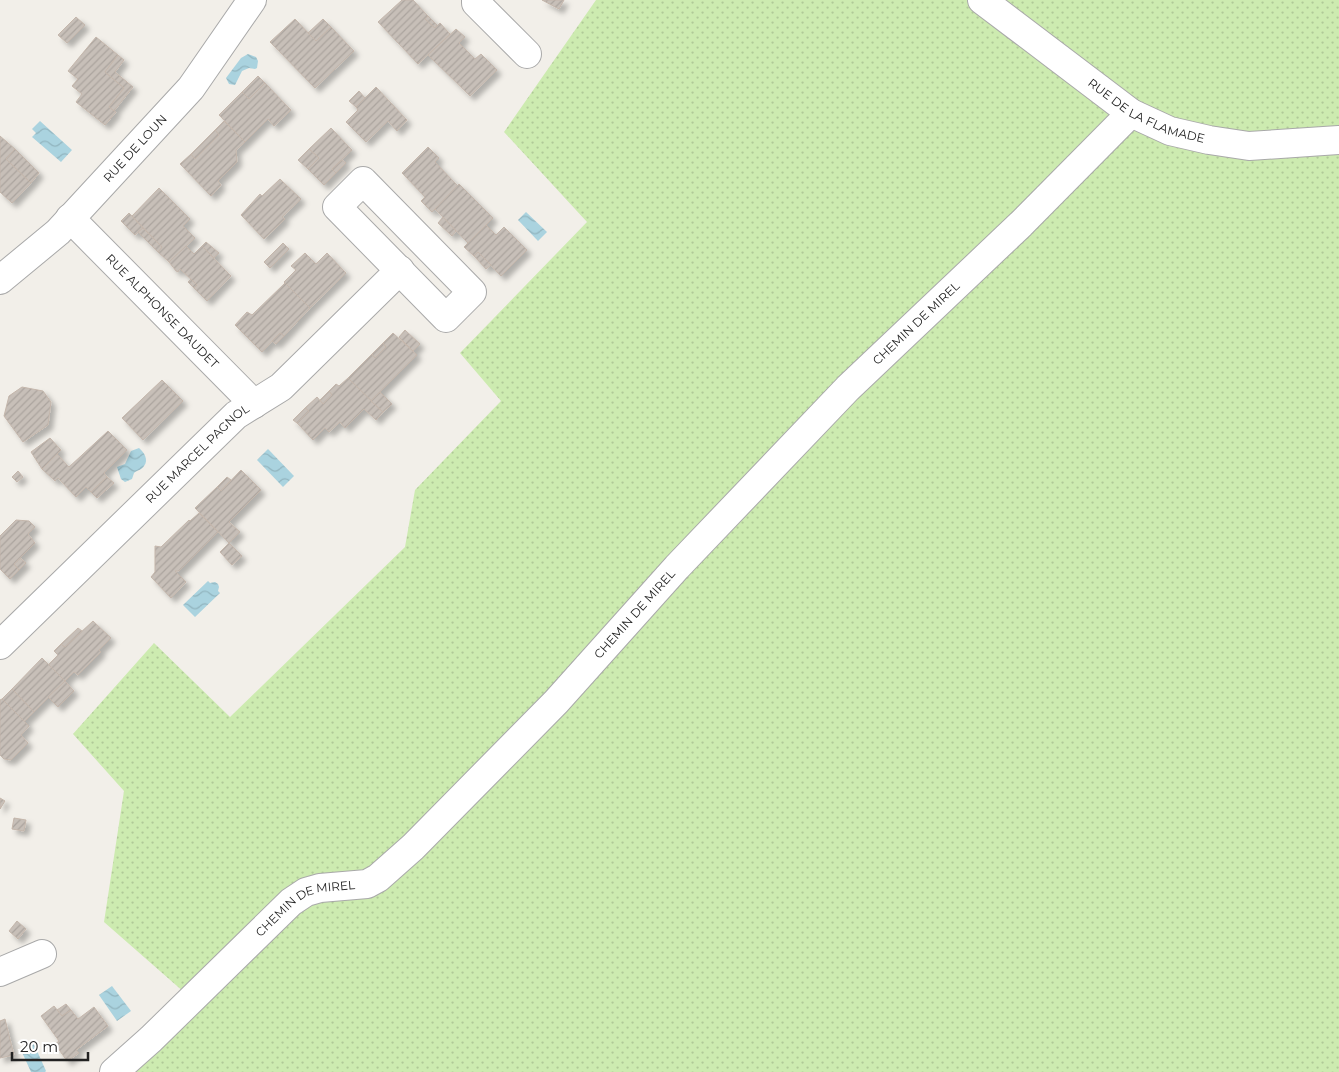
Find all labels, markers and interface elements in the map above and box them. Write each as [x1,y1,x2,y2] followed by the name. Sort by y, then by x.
[1085,75,1206,146] street label: RUE DE LA FLAMADE
[100,111,170,185] street label: RUE DE LOUN
[103,251,222,371] street label: RUE ALPHONSE DAUDET
[869,278,963,368] street label: CHEMIN DE MIREL
[142,401,252,506] street label: RUE MARCEL PAGNOL
[591,566,678,661] street label: CHEMIN DE MIREL
[252,877,356,940] street label: CHEMIN DE MIREL
[12,1030,89,1062] scale bar
[20,1037,58,1056] text: 20 m

